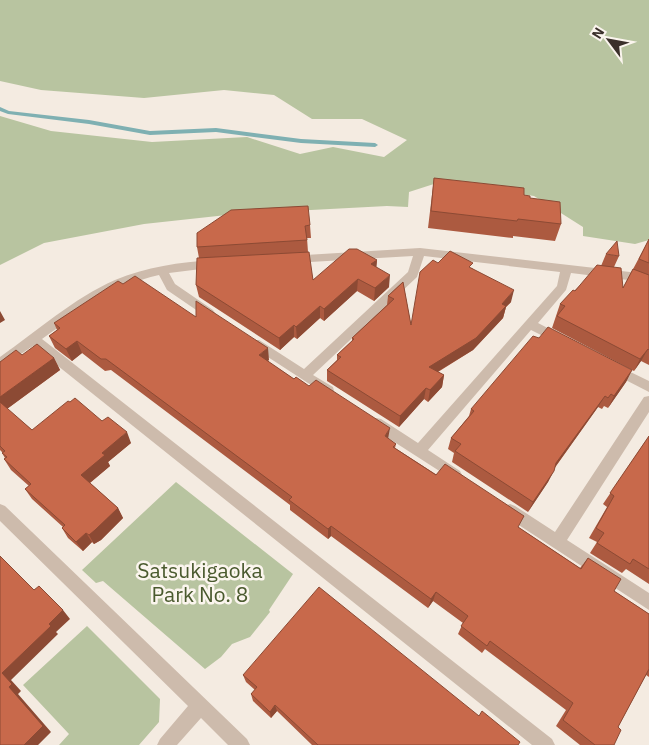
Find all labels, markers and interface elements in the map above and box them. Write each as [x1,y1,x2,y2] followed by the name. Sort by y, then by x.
[584,15,634,65] north arrow
[588,24,608,42] text: N
[137,556,263,608] park label: Satsukigaoka Park No. 8

